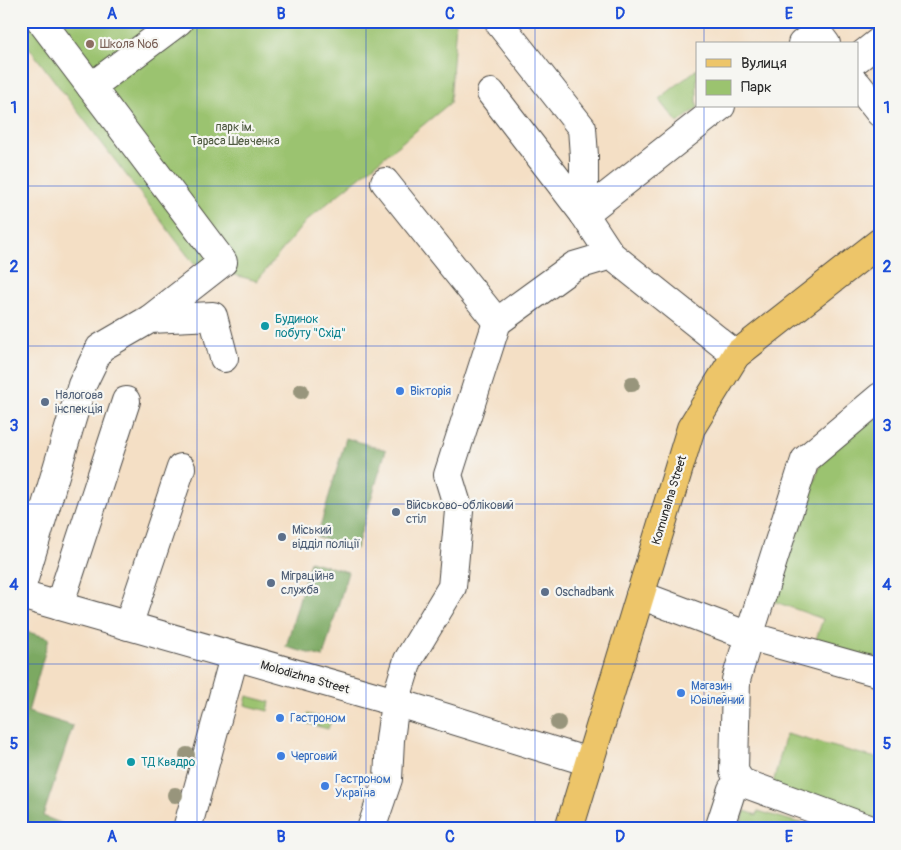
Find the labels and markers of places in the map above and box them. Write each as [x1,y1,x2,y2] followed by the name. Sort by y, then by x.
[100,37,159,52] place label: Школа №6
[84,38,96,50] marker: Школа №6
[275,312,346,341] place label: Будинок побуту "Схід"
[259,320,271,332] marker: Будинок побуту "Схід"
[410,384,451,399] place label: Вікторія
[394,385,406,397] marker: Вікторія
[55,388,103,417] place label: Налогова інспекція
[39,396,51,408] marker: Налогова інспекція
[406,498,514,527] place label: Військово-обліковий стіл
[390,506,402,518] marker: Військово-обліковий стіл
[292,523,360,552] place label: Міський відділ поліції
[276,531,288,543] marker: Міський відділ поліції
[281,569,335,598] place label: Міграційна служба
[265,577,277,589] marker: Міграційна служба
[555,585,614,600] place label: Oschadbank
[539,586,551,598] marker: Oschadbank
[691,679,745,708] place label: Магазин Ювілейний
[675,687,687,699] marker: Магазин Ювілейний
[290,711,346,726] place label: Гастроном
[274,712,286,724] marker: Гастроном
[291,749,338,764] place label: Черговий
[275,750,287,762] marker: Черговий
[141,755,196,770] place label: ТД Квадро
[125,756,137,768] marker: ТД Квадро
[335,772,391,801] place label: Гастроном Україна
[319,780,331,792] marker: Гастроном Україна

